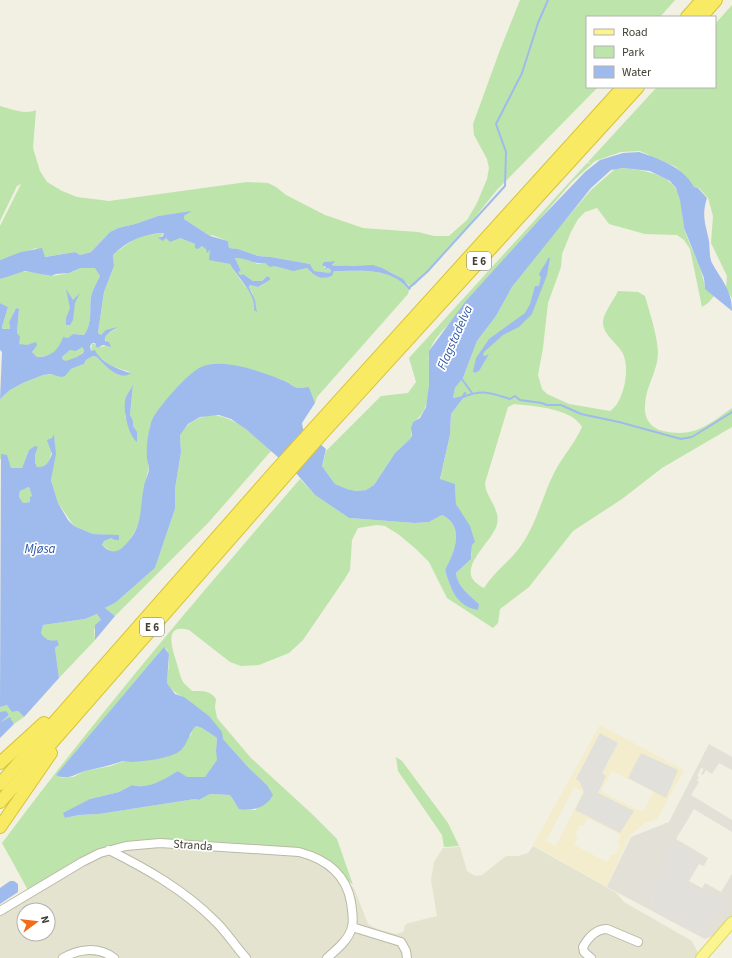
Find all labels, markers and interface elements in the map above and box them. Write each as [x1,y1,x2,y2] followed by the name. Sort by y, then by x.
[586,16,716,88] legend
[622,24,648,41] text: Road
[622,44,644,61] text: Park
[622,64,652,81] text: Water
[467,252,491,270] road number: E 6
[433,302,477,372] water label: Flagstadelva
[24,540,56,558] water label: Mjøsa
[140,618,164,636] road number: E 6
[173,836,213,855] street label: Stranda
[16,902,56,942] north arrow
[37,914,53,925] text: N

